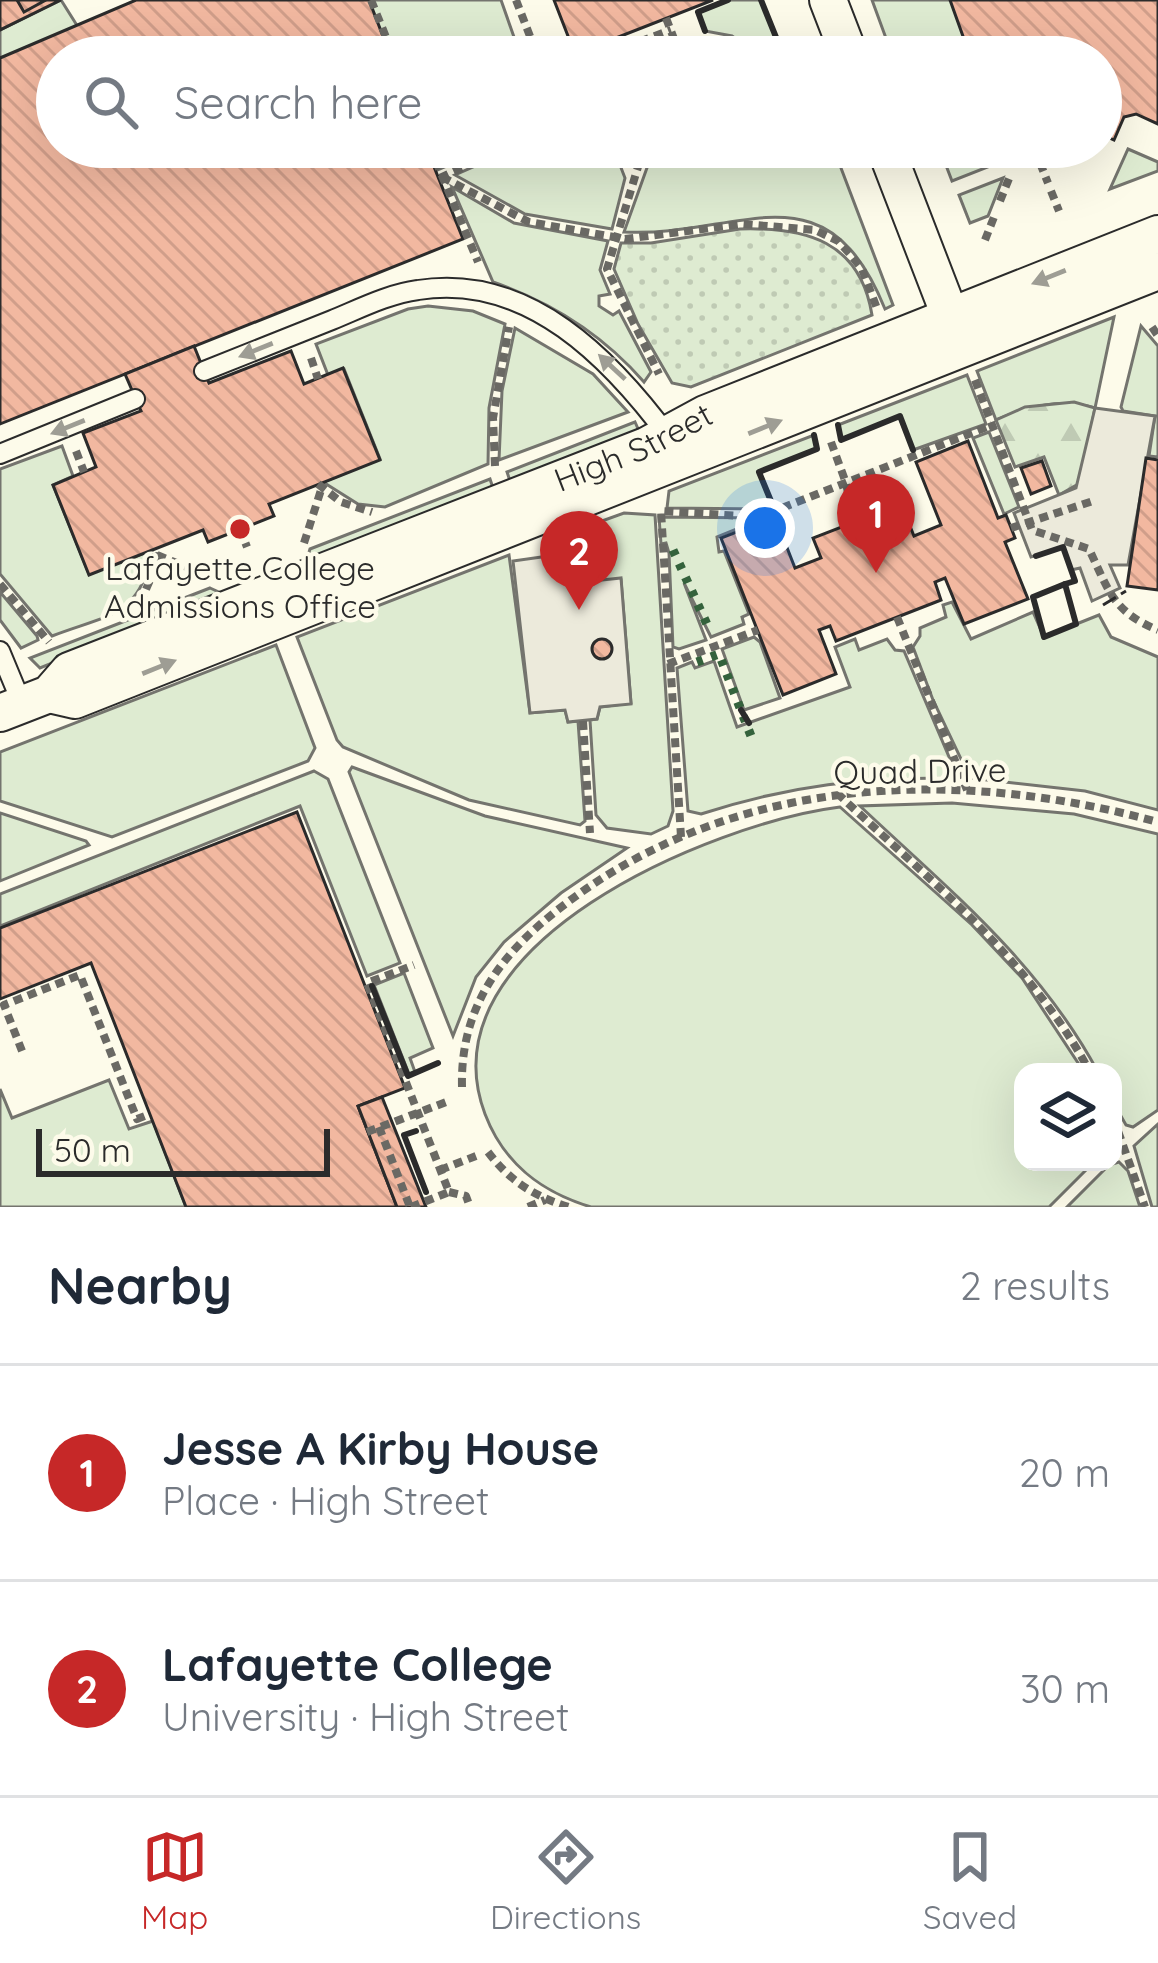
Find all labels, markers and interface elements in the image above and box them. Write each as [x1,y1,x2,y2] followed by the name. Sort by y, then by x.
[36,36,1122,168] search box
[78,69,144,135] icon: search
[174,74,422,130] text: Search here
[1031,268,1067,287] one-way arrow
[238,342,274,361] one-way arrow
[598,354,627,382] one-way arrow
[548,393,719,500] street label: High Street
[747,416,783,435] one-way arrow
[49,418,85,437] one-way arrow
[837,474,915,573] pin: 1
[735,498,795,558] your location
[540,511,618,610] pin: 2
[227,516,253,542] marker: Lafayette College Admissions Office
[104,547,376,626] place label: Lafayette College Admissions Office
[141,657,177,676] one-way arrow
[833,748,1007,793] street label: Quad Drive
[1014,1063,1122,1171] map controls
[1014,1063,1122,1171] button: layers
[36,1123,330,1176] scale bar
[54,1129,131,1170] text: 50 m
[48,1253,232,1317] text: Nearby
[960,1261,1110,1310] text: 2 results
[162,1420,599,1476] text: Jesse A Kirby House
[79,1448,95,1497] text: 1
[1019,1448,1110,1497] text: 20 m
[162,1476,489,1525] text: Place · High Street
[162,1636,553,1692] text: Lafayette College
[76,1664,98,1713] text: 2
[1020,1664,1110,1713] text: 30 m
[162,1692,569,1741] text: University · High Street
[141,1824,208,1937] tab: Map
[490,1824,641,1937] tab: Directions
[923,1824,1017,1937] tab: Saved

